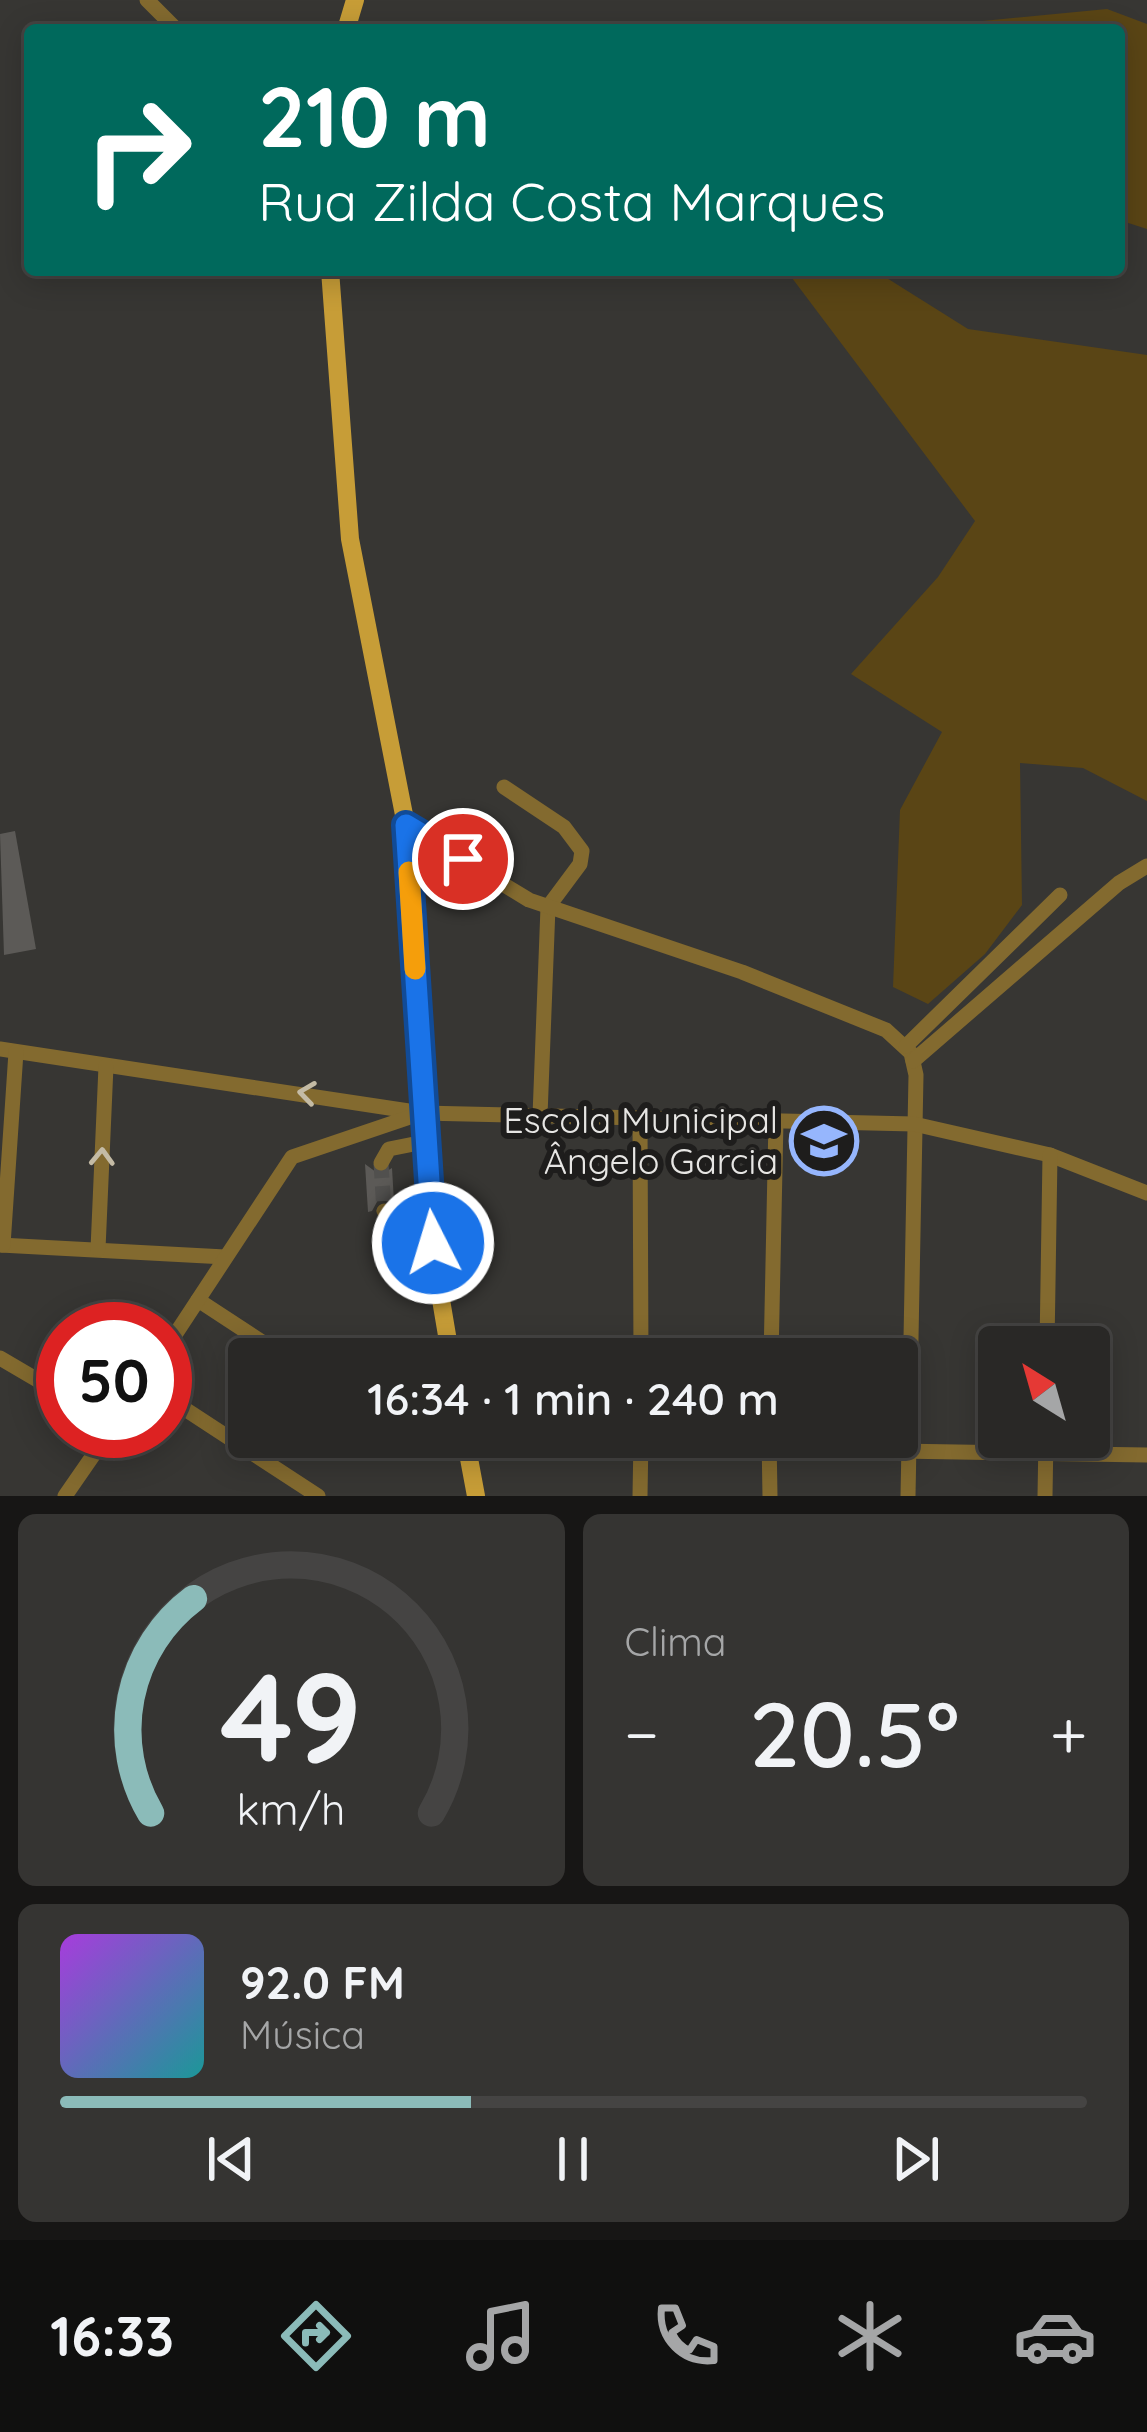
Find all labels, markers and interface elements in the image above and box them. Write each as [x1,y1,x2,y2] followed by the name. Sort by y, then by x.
[258,63,491,168] text: 210 m
[60,72,216,228] icon: right
[258,167,885,235] text: Rua Zilda Costa Marques
[412,808,514,910] pin
[430,826,496,892] icon: arrive
[297,1080,317,1106] one-way arrow
[503,1097,778,1183] place label: Escola Municipal Ângelo Garcia
[789,1106,859,1176] school or university icon: Escola Municipal Ângelo Garcia
[89,1147,115,1166] one-way arrow
[370,1180,496,1306] position arrow
[36,1302,192,1458] speed limit sign: 50
[978,1326,1110,1458] north arrow
[978,1326,1110,1458] map controls
[367,1370,779,1426] text: 16:34 · 1 min · 240 m
[625,1617,727,1666] text: Clima
[220,1637,362,1793] text: 49
[749,1677,959,1790] text: 20.5°
[625,1692,659,1775] text: −
[1050,1692,1087,1775] text: +
[237,1782,346,1836] text: km/h
[240,1954,405,2010] text: 92.0 FM
[240,2010,365,2059] text: Música
[198,2126,264,2192] icon: previous
[540,2126,606,2192] icon: pause
[883,2126,949,2192] icon: next
[274,2294,358,2378] icon: directions
[459,2294,543,2378] icon: music
[644,2294,728,2378] icon: phone
[828,2294,912,2378] icon: climate
[1013,2294,1097,2378] icon: car
[50,2302,174,2370] text: 16:33

